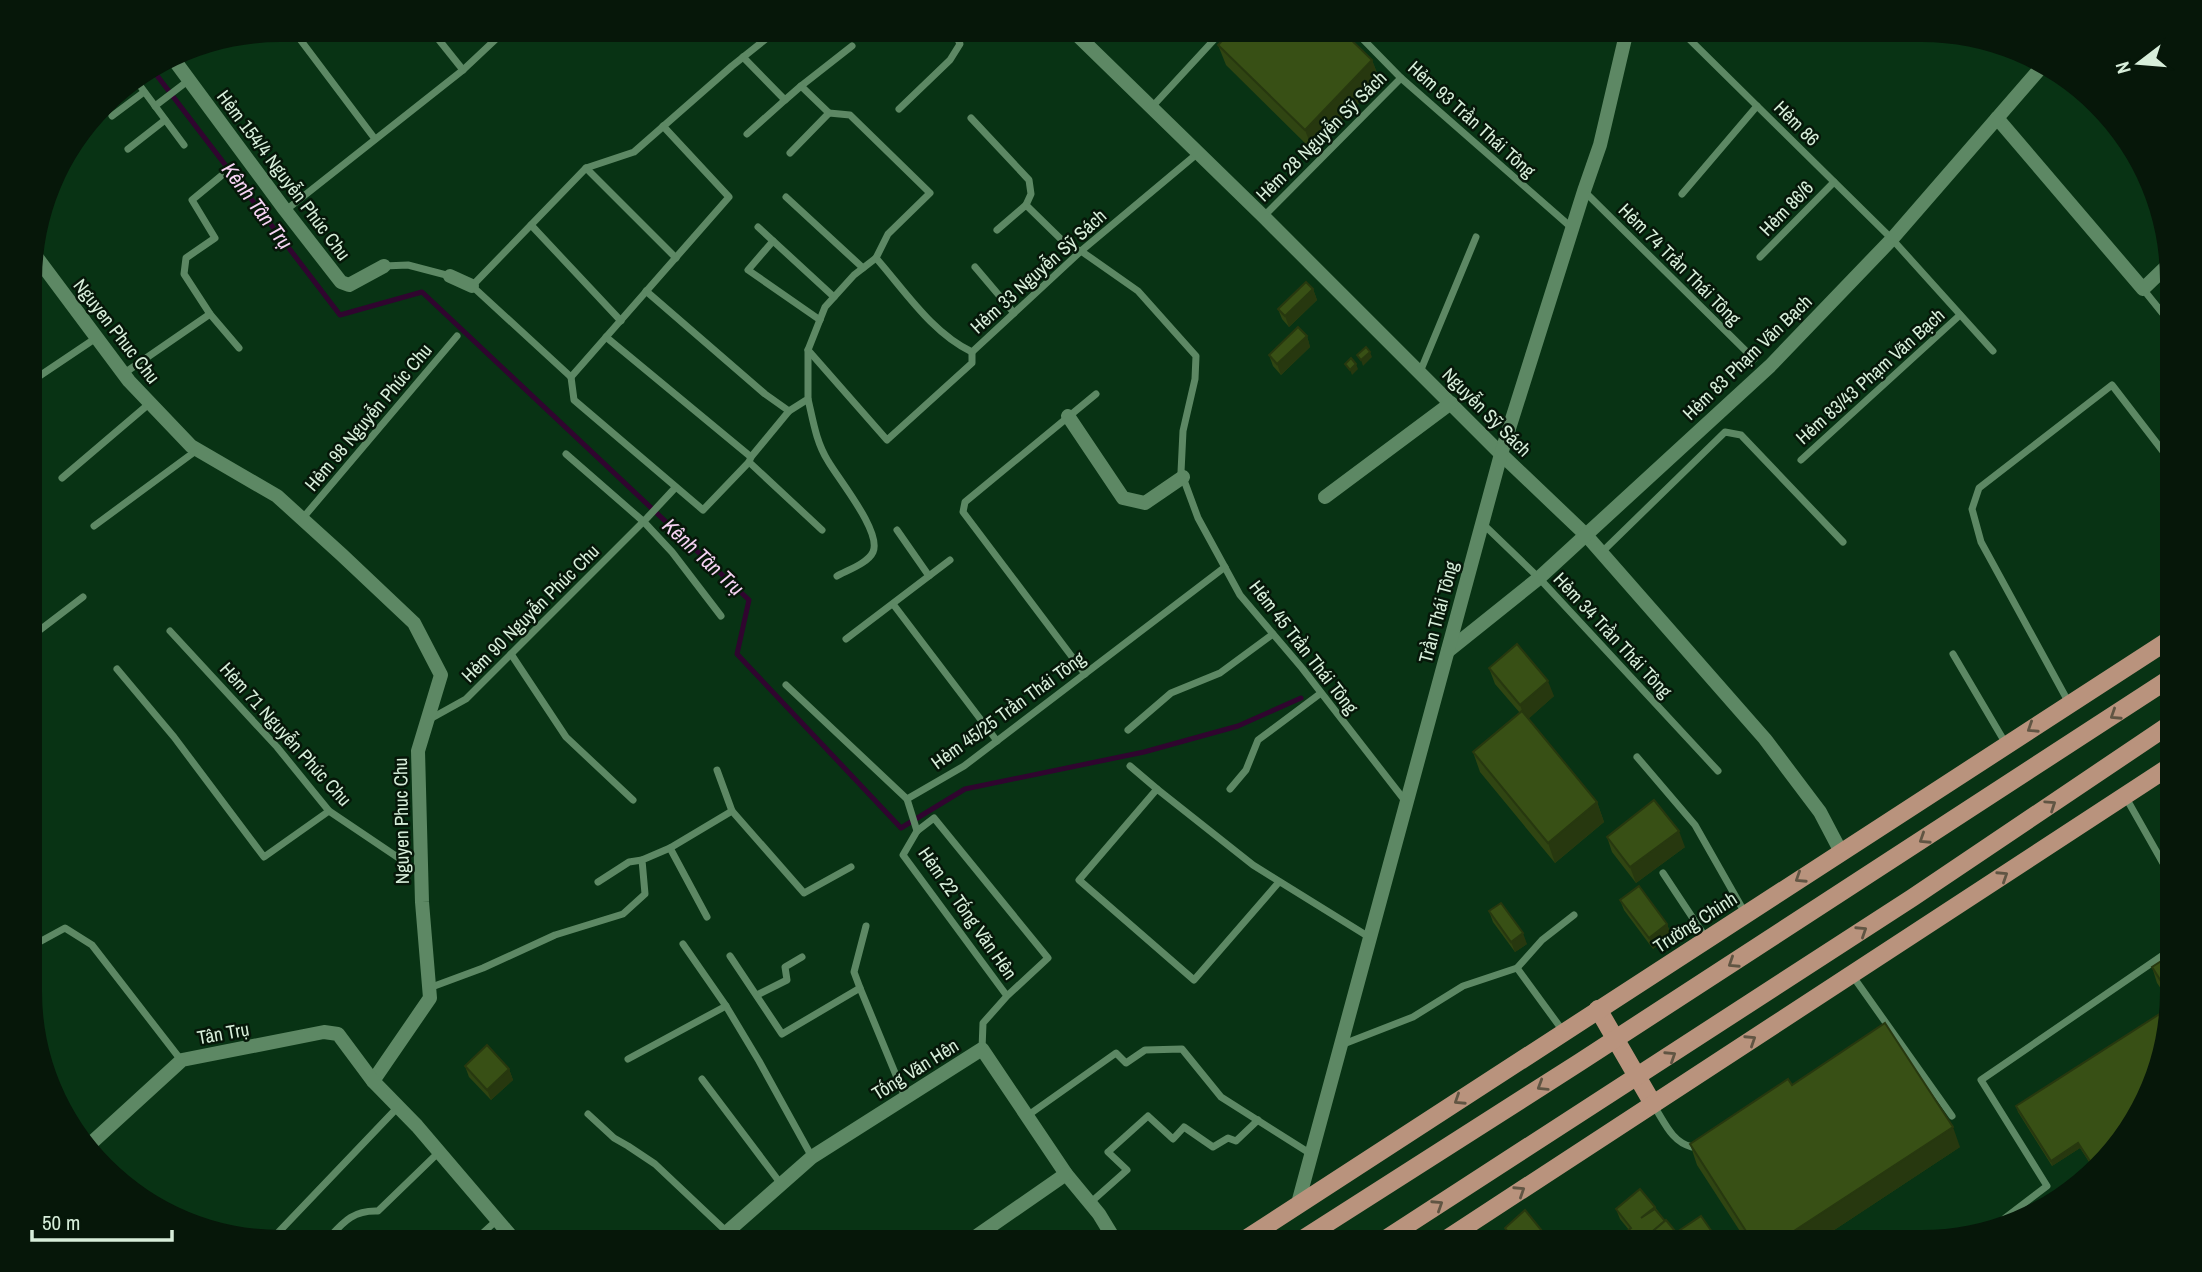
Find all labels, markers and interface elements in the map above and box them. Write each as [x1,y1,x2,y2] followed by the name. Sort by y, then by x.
[2104,28,2174,98] north arrow
[1403,55,1542,183] street label: Hẻm 93 Trần Thái Tông
[2109,59,2137,77] text: N
[1250,65,1392,207] street label: Hẻm 28 Nguyễn Sỹ Sách
[211,85,357,265] street label: Hẻm 154/4 Nguyễn Phúc Chu
[1769,95,1825,151] street label: Hẻm 86
[215,156,300,255] water label: Kênh Tân Trụ
[1753,175,1819,241] street label: Hẻm 86/6
[1613,197,1747,331] street label: Hẻm 74 Trần Thái Tông
[964,203,1112,339] street label: Hẻm 33 Nguyễn Sỹ Sách
[68,273,166,389] street label: Nguyen Phuc Chu
[1677,288,1817,426] street label: Hẻm 83 Phạm Văn Bạch
[1790,302,1950,450] street label: Hẻm 83/43 Phạm Văn Bạch
[298,338,438,496] street label: Hẻm 98 Nguyễn Phúc Chu
[1437,362,1537,462] street label: Nguyễn Sỹ Sách
[656,511,751,602] water label: Kênh Tân Trụ
[455,538,605,688] street label: Hẻm 90 Nguyễn Phúc Chu
[1412,558,1464,666] street label: Trần Thái Tông
[1548,566,1678,704] street label: Hẻm 34 Trần Thái Tông
[1244,575,1365,720] street label: Hẻm 45 Trần Thái Tông
[926,645,1091,775] street label: Hẻm 45/25 Trần Thái Tông
[214,656,358,812] street label: Hẻm 71 Nguyễn Phúc Chu
[2110,707,2123,719] one-way arrow
[2027,720,2040,732] one-way arrow
[387,758,415,884] street label: Nguyen Phuc Chu
[2043,801,2056,813] one-way arrow
[1919,831,1932,844] one-way arrow
[913,842,1023,984] street label: Hẻm 22 Tống Văn Hên
[1795,870,1808,883] one-way arrow
[1996,871,2009,884] one-way arrow
[1648,885,1742,959] street label: Trường Chinh
[1854,927,1867,940] one-way arrow
[1728,955,1741,968] one-way arrow
[195,1016,251,1050] street label: Tân Trụ
[867,1032,963,1106] street label: Tống Văn Hên
[1743,1036,1756,1048] one-way arrow
[1663,1051,1676,1064] one-way arrow
[1537,1078,1550,1091] one-way arrow
[1454,1092,1467,1104] one-way arrow
[1512,1186,1525,1199] one-way arrow
[32,1198,172,1242] scale bar
[1431,1200,1444,1213] one-way arrow
[42,1208,80,1237] text: 50 m

